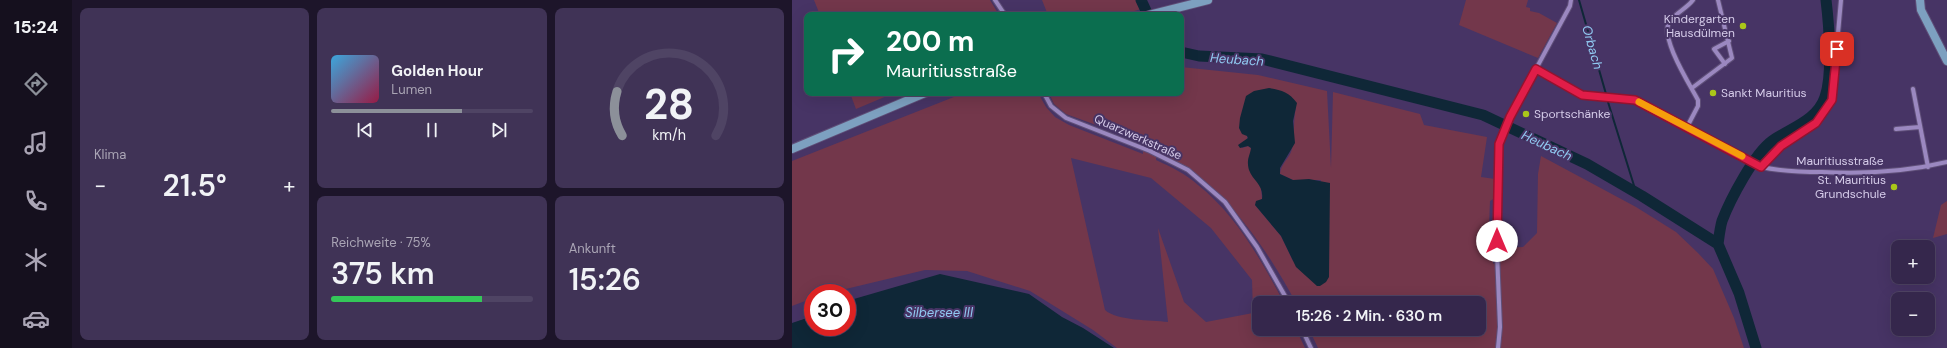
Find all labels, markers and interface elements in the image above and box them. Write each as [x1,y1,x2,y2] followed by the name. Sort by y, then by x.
[1664,11,1735,41] place label: Kindergarten Hausdülmen
[14,15,58,39] text: 15:24
[1738,21,1748,31] marker: Kindergarten Hausdülmen
[886,23,974,60] text: 200 m
[1578,23,1607,71] water label: Orbach
[820,28,872,80] icon: right
[1820,32,1854,66] pin
[1826,38,1848,60] icon: arrive
[1209,49,1264,70] water label: Heubach
[886,59,1017,83] text: Mauritiusstraße
[391,61,483,81] text: Golden Hour
[22,70,50,98] icon: directions
[644,78,694,132] text: 28
[391,81,432,98] text: Lumen
[1721,85,1807,101] place label: Sankt Mauritius
[1708,88,1718,98] marker: Sankt Mauritius
[1534,106,1611,122] place label: Sportschänke
[1521,109,1531,119] marker: Sportschänke
[1092,110,1185,164] street label: Quarzwerkstraße
[354,119,376,141] icon: previous
[421,119,443,141] icon: pause
[488,119,510,141] icon: next
[652,126,686,144] text: km/h
[1519,126,1575,165] water label: Heubach
[22,129,50,157] icon: music
[94,146,126,163] text: Klima
[1796,153,1884,169] street label: Mauritiusstraße
[163,166,227,205] text: 21.5°
[94,171,106,200] text: −
[283,171,295,200] text: +
[1815,172,1886,202] place label: St. Mauritius Grundschule
[1889,182,1899,192] marker: St. Mauritius Grundschule
[22,187,50,215] icon: phone
[1476,220,1518,262] position arrow
[331,234,431,251] text: Reichweite · 75%
[569,240,616,257] text: Ankunft
[1891,240,1935,336] map controls
[1891,240,1935,284] button: +
[22,246,50,274] icon: climate
[331,254,435,293] text: 375 km
[569,260,641,299] text: 15:26
[804,284,856,336] speed limit sign: 30
[1891,292,1935,336] button: −
[905,304,974,321] water label: Silbersee III
[22,305,50,333] icon: car
[1296,306,1442,326] text: 15:26 · 2 Min. · 630 m

